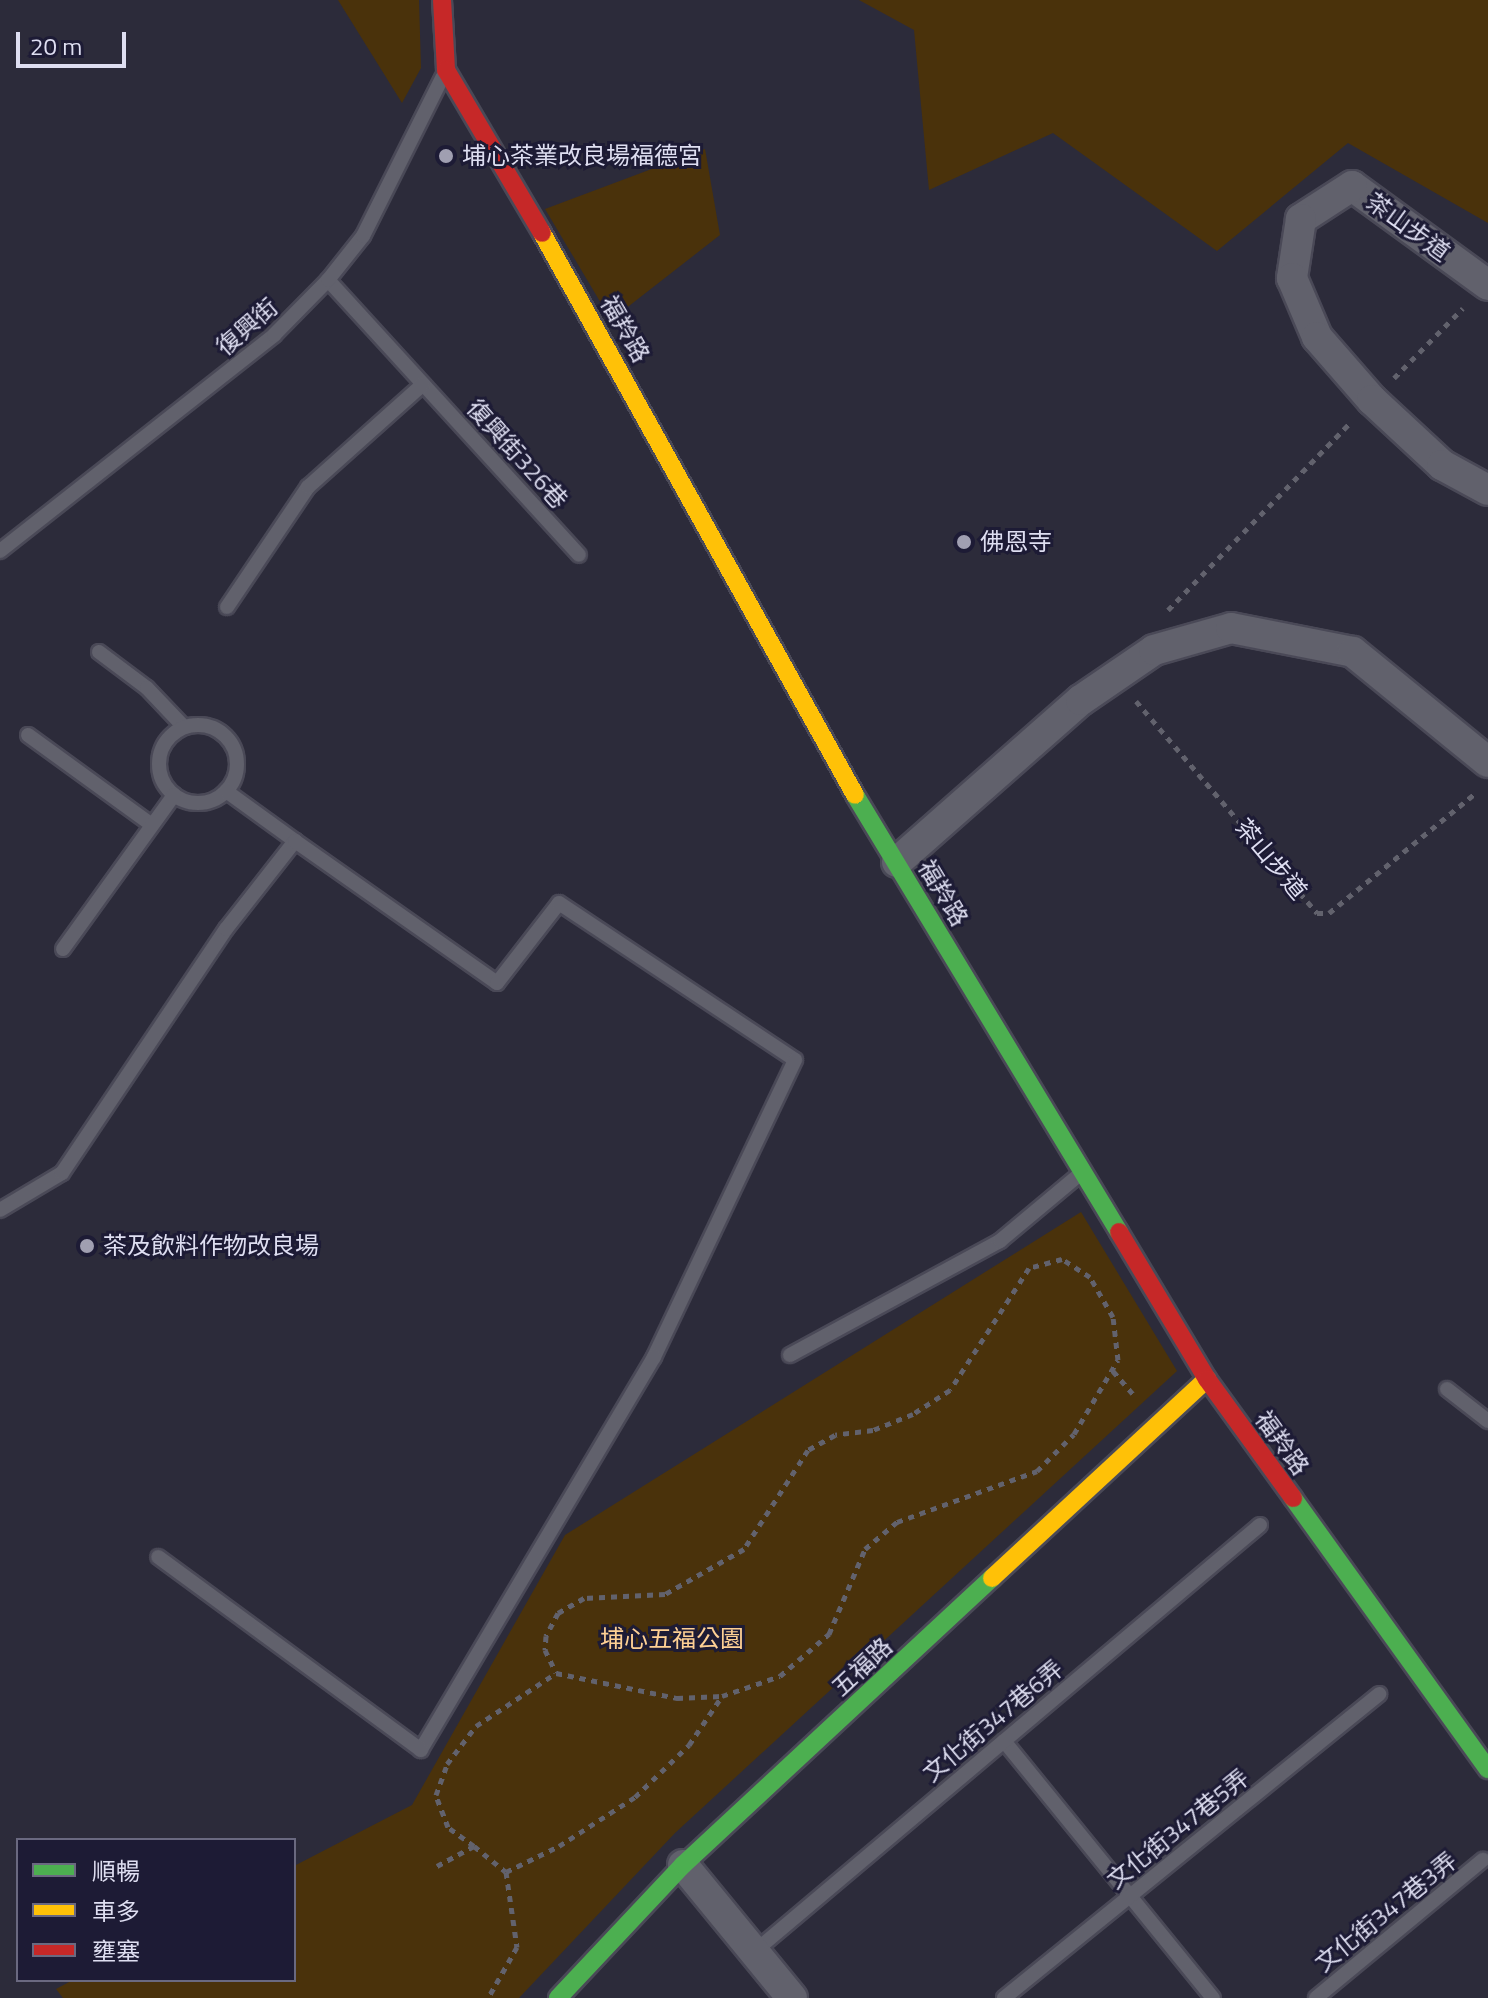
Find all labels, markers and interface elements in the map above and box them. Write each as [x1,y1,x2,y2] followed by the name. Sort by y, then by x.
[20,16,130,66] scale bar
[30,28,82,64] text: 20 m
[462,142,702,170] place label: 埔心茶業改良場福德宮
[437,147,455,165] marker: 埔心茶業改良場福德宮
[1361,187,1455,267] street label: 茶山步道
[595,291,655,367] street label: 福羚路
[210,293,284,361] street label: 復興街
[461,394,573,514] street label: 復興街326巷
[980,528,1052,556] place label: 佛恩寺
[955,533,973,551] marker: 佛恩寺
[1229,813,1313,905] street label: 茶山步道
[912,855,974,931] street label: 福羚路
[103,1232,319,1260] place label: 茶及飲料作物改良場
[78,1237,96,1255] marker: 茶及飲料作物改良場
[1249,1405,1315,1481] street label: 福羚路
[600,1625,744,1653] park label: 埔心五福公園
[826,1632,898,1702] street label: 五福路
[917,1654,1069,1788] street label: 文化街347巷6弄
[1101,1763,1255,1895] street label: 文化街347巷5弄
[16,1838,296,1982] legend
[1309,1846,1463,1978] street label: 文化街347巷3弄
[92,1853,140,1889] text: 順暢
[92,1893,140,1929] text: 車多
[92,1933,140,1969] text: 壅塞

